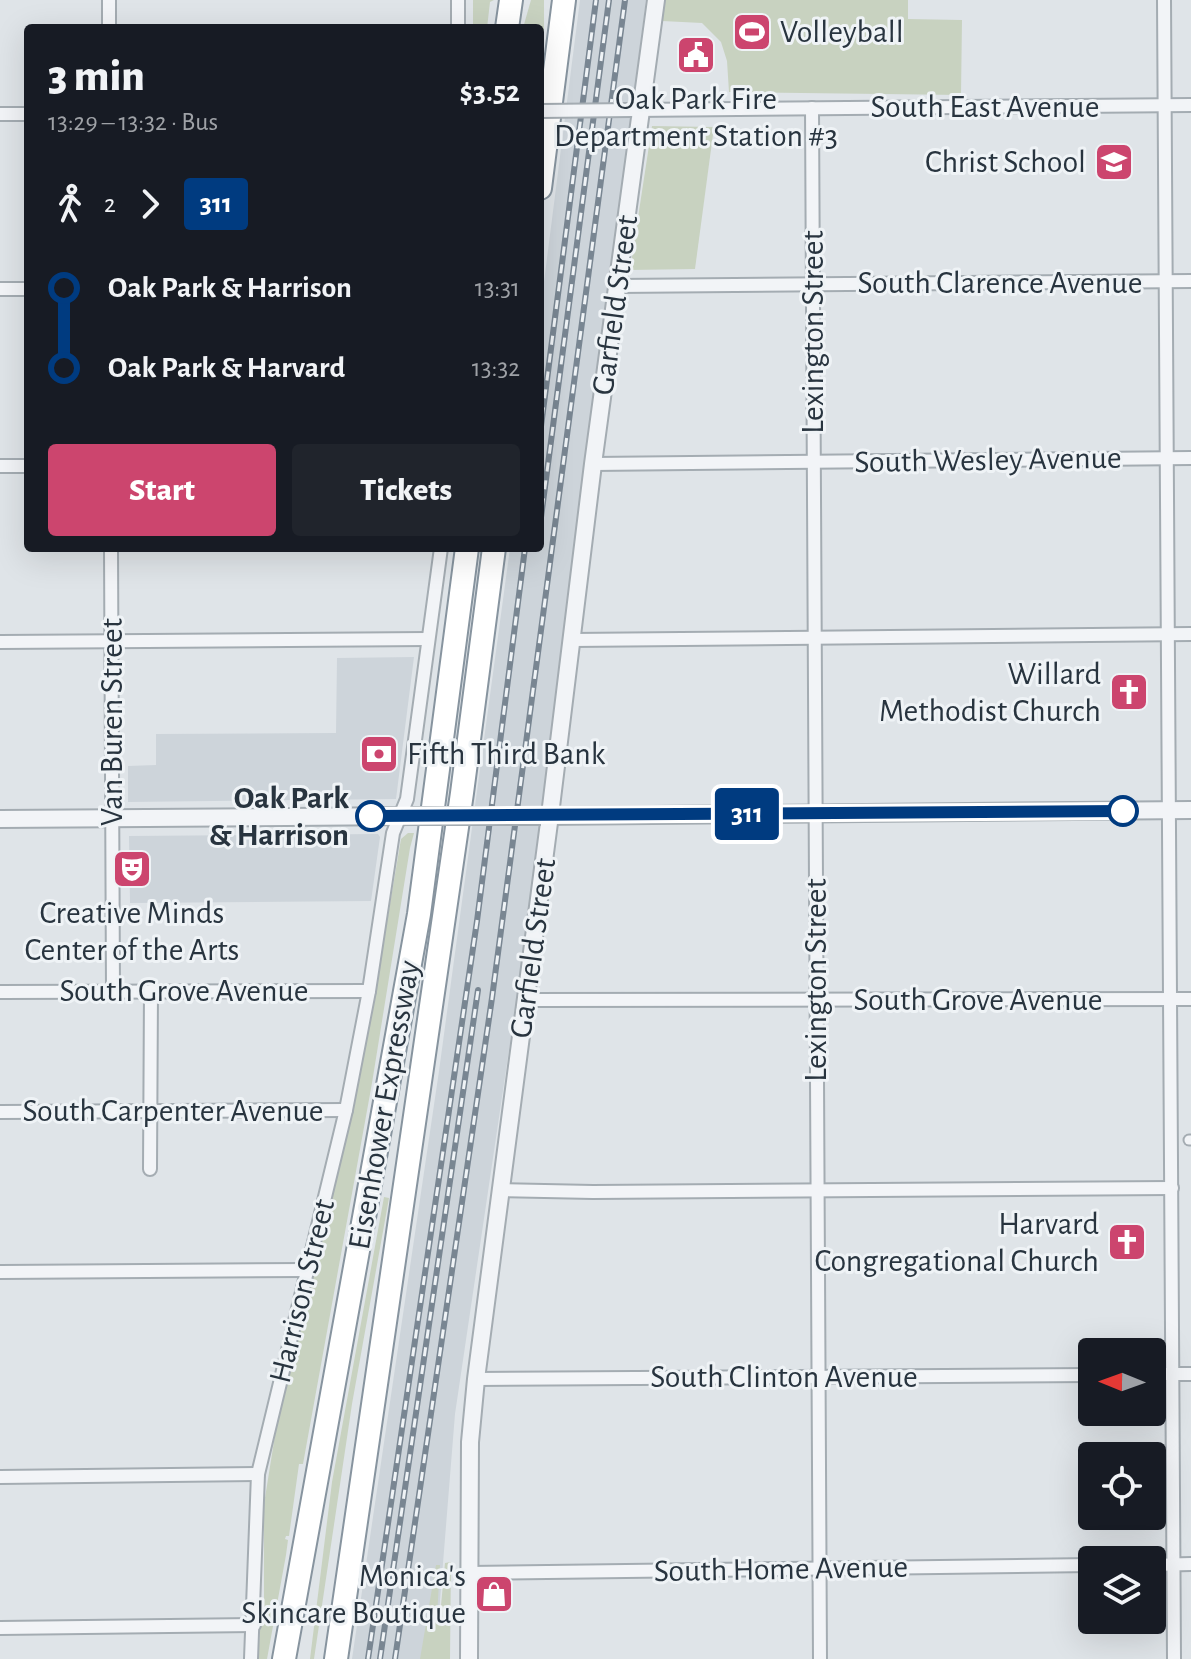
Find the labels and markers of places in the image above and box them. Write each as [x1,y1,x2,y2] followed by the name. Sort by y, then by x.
[731,11,773,53] sports icon: Volleyball
[780,16,904,48] place label: Volleyball
[675,34,717,76] public building icon: Oak Park Fire Department Station #3
[554,83,838,152] place label: Oak Park Fire Department Station #3
[1093,141,1135,183] school or university icon: Christ School
[925,146,1086,178] place label: Christ School
[879,658,1101,727] place label: Willard Methodist Church
[1108,671,1150,713] church icon: Willard Methodist Church
[358,733,400,775] bank icon: Fifth Third Bank
[407,738,606,770] place label: Fifth Third Bank
[209,782,349,851] place label: Oak Park & Harrison
[1108,796,1138,826] unlabelled marker
[356,801,386,831] marker: Oak Park & Harrison
[111,848,153,890] theatre icon: Creative Minds Center of the Arts
[25,897,239,966] place label: Creative Minds Center of the Arts
[814,1208,1099,1277] place label: Harvard Congregational Church
[1106,1221,1148,1263] church icon: Harvard Congregational Church
[241,1560,466,1629] place label: Monica's Skincare Boutique
[473,1573,515,1615] shop icon: Monica's Skincare Boutique

